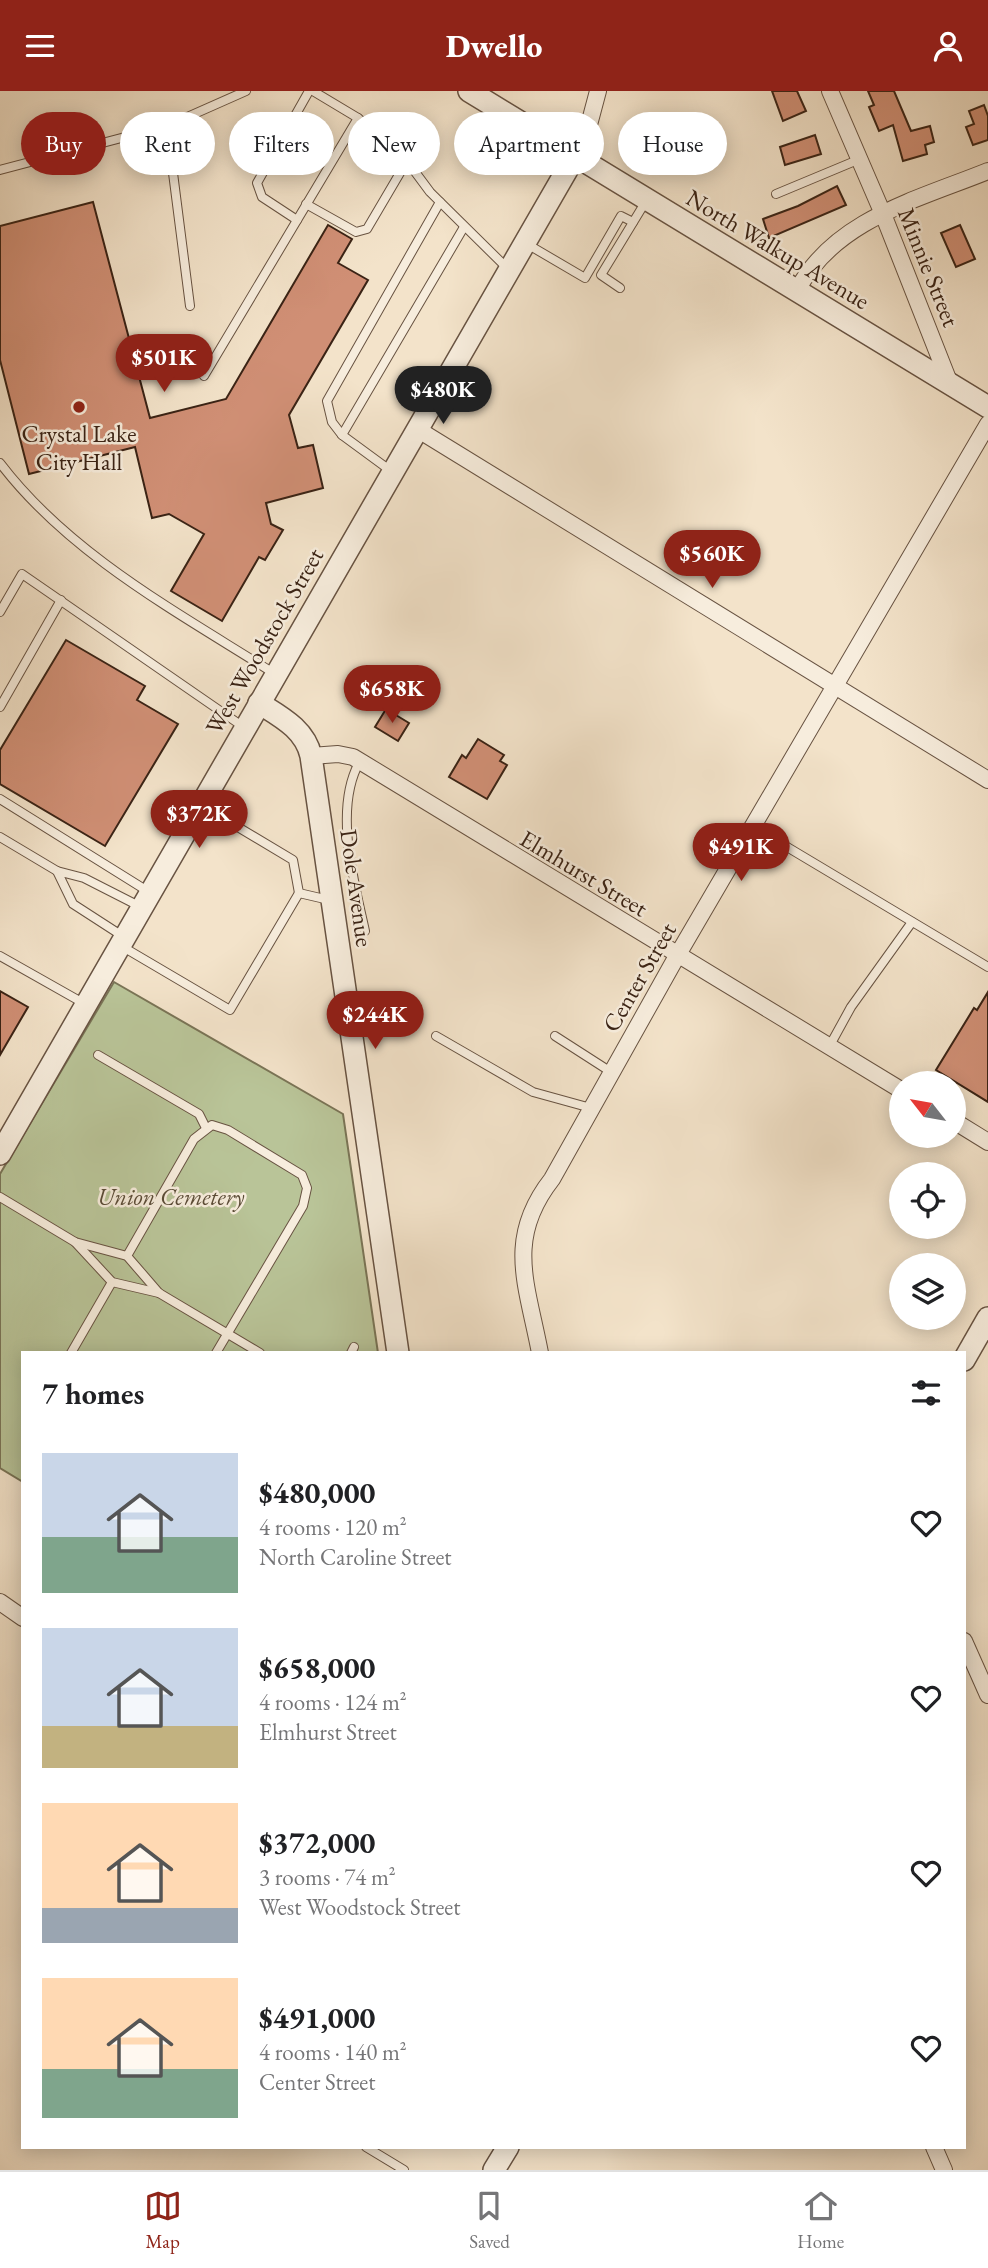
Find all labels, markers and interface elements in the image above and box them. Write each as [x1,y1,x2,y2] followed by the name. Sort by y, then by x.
[446,25,542,67] text: Dwello
[21,27,59,65] icon: menu
[929,27,967,65] icon: person
[21,112,106,175] chip: Buy
[120,112,215,175] chip: Rent
[229,112,334,175] chip: Filters
[348,112,440,175] chip: New
[454,112,604,175] chip: Apartment
[618,112,727,175] chip: House
[681,182,875,316] street label: North Walkup Avenue
[891,203,967,331] street label: Minnie Street
[115,335,213,394] pin: $501K
[132,342,196,372] text: $501K
[394,367,492,426] pin: $480K
[411,374,475,404] text: $480K
[71,399,87,415] marker: Crystal Lake City Hall
[21,418,137,477] place label: Crystal Lake City Hall
[663,531,761,590] pin: $560K
[680,538,744,568] text: $560K
[198,542,330,740] street label: West Woodstock Street
[343,665,441,725] pin: $658K
[360,673,424,703] text: $658K
[150,791,248,850] pin: $372K
[167,798,231,828] text: $372K
[514,823,654,924] street label: Elmhurst Street
[692,823,790,883] pin: $491K
[333,827,381,949] street label: Dole Avenue
[709,831,773,861] text: $491K
[595,916,683,1037] street label: Center Street
[326,991,424,1051] pin: $244K
[343,999,407,1029] text: $244K
[889,1071,966,1148] north arrow
[889,1071,966,1330] map controls
[889,1162,966,1239] button: locate
[97,1181,245,1212] park label: Union Cemetery
[889,1253,966,1330] button: layers
[42,1374,144,1413] text: 7 homes
[907,1374,945,1412] icon: filters
[259,1473,375,1512] text: $480,000
[98,1481,182,1565] icon: home
[907,1504,945,1542] icon: heart
[259,1512,407,1542] text: 4 rooms · 120 m²
[259,1542,452,1572] text: North Caroline Street
[259,1648,375,1687] text: $658,000
[98,1656,182,1740] icon: home
[907,1679,945,1717] icon: heart
[259,1687,407,1717] text: 4 rooms · 124 m²
[259,1717,397,1747] text: Elmhurst Street
[259,1823,375,1862] text: $372,000
[98,1831,182,1915] icon: home
[907,1854,945,1892] icon: heart
[259,1862,396,1892] text: 3 rooms · 74 m²
[259,1892,460,1922] text: West Woodstock Street
[259,1998,375,2037] text: $491,000
[98,2006,182,2090] icon: home
[907,2029,945,2067] icon: heart
[259,2037,407,2067] text: 4 rooms · 140 m²
[259,2067,375,2097] text: Center Street
[144,2187,182,2254] tab: Map
[469,2187,510,2254] tab: Saved
[797,2187,844,2254] tab: Home

